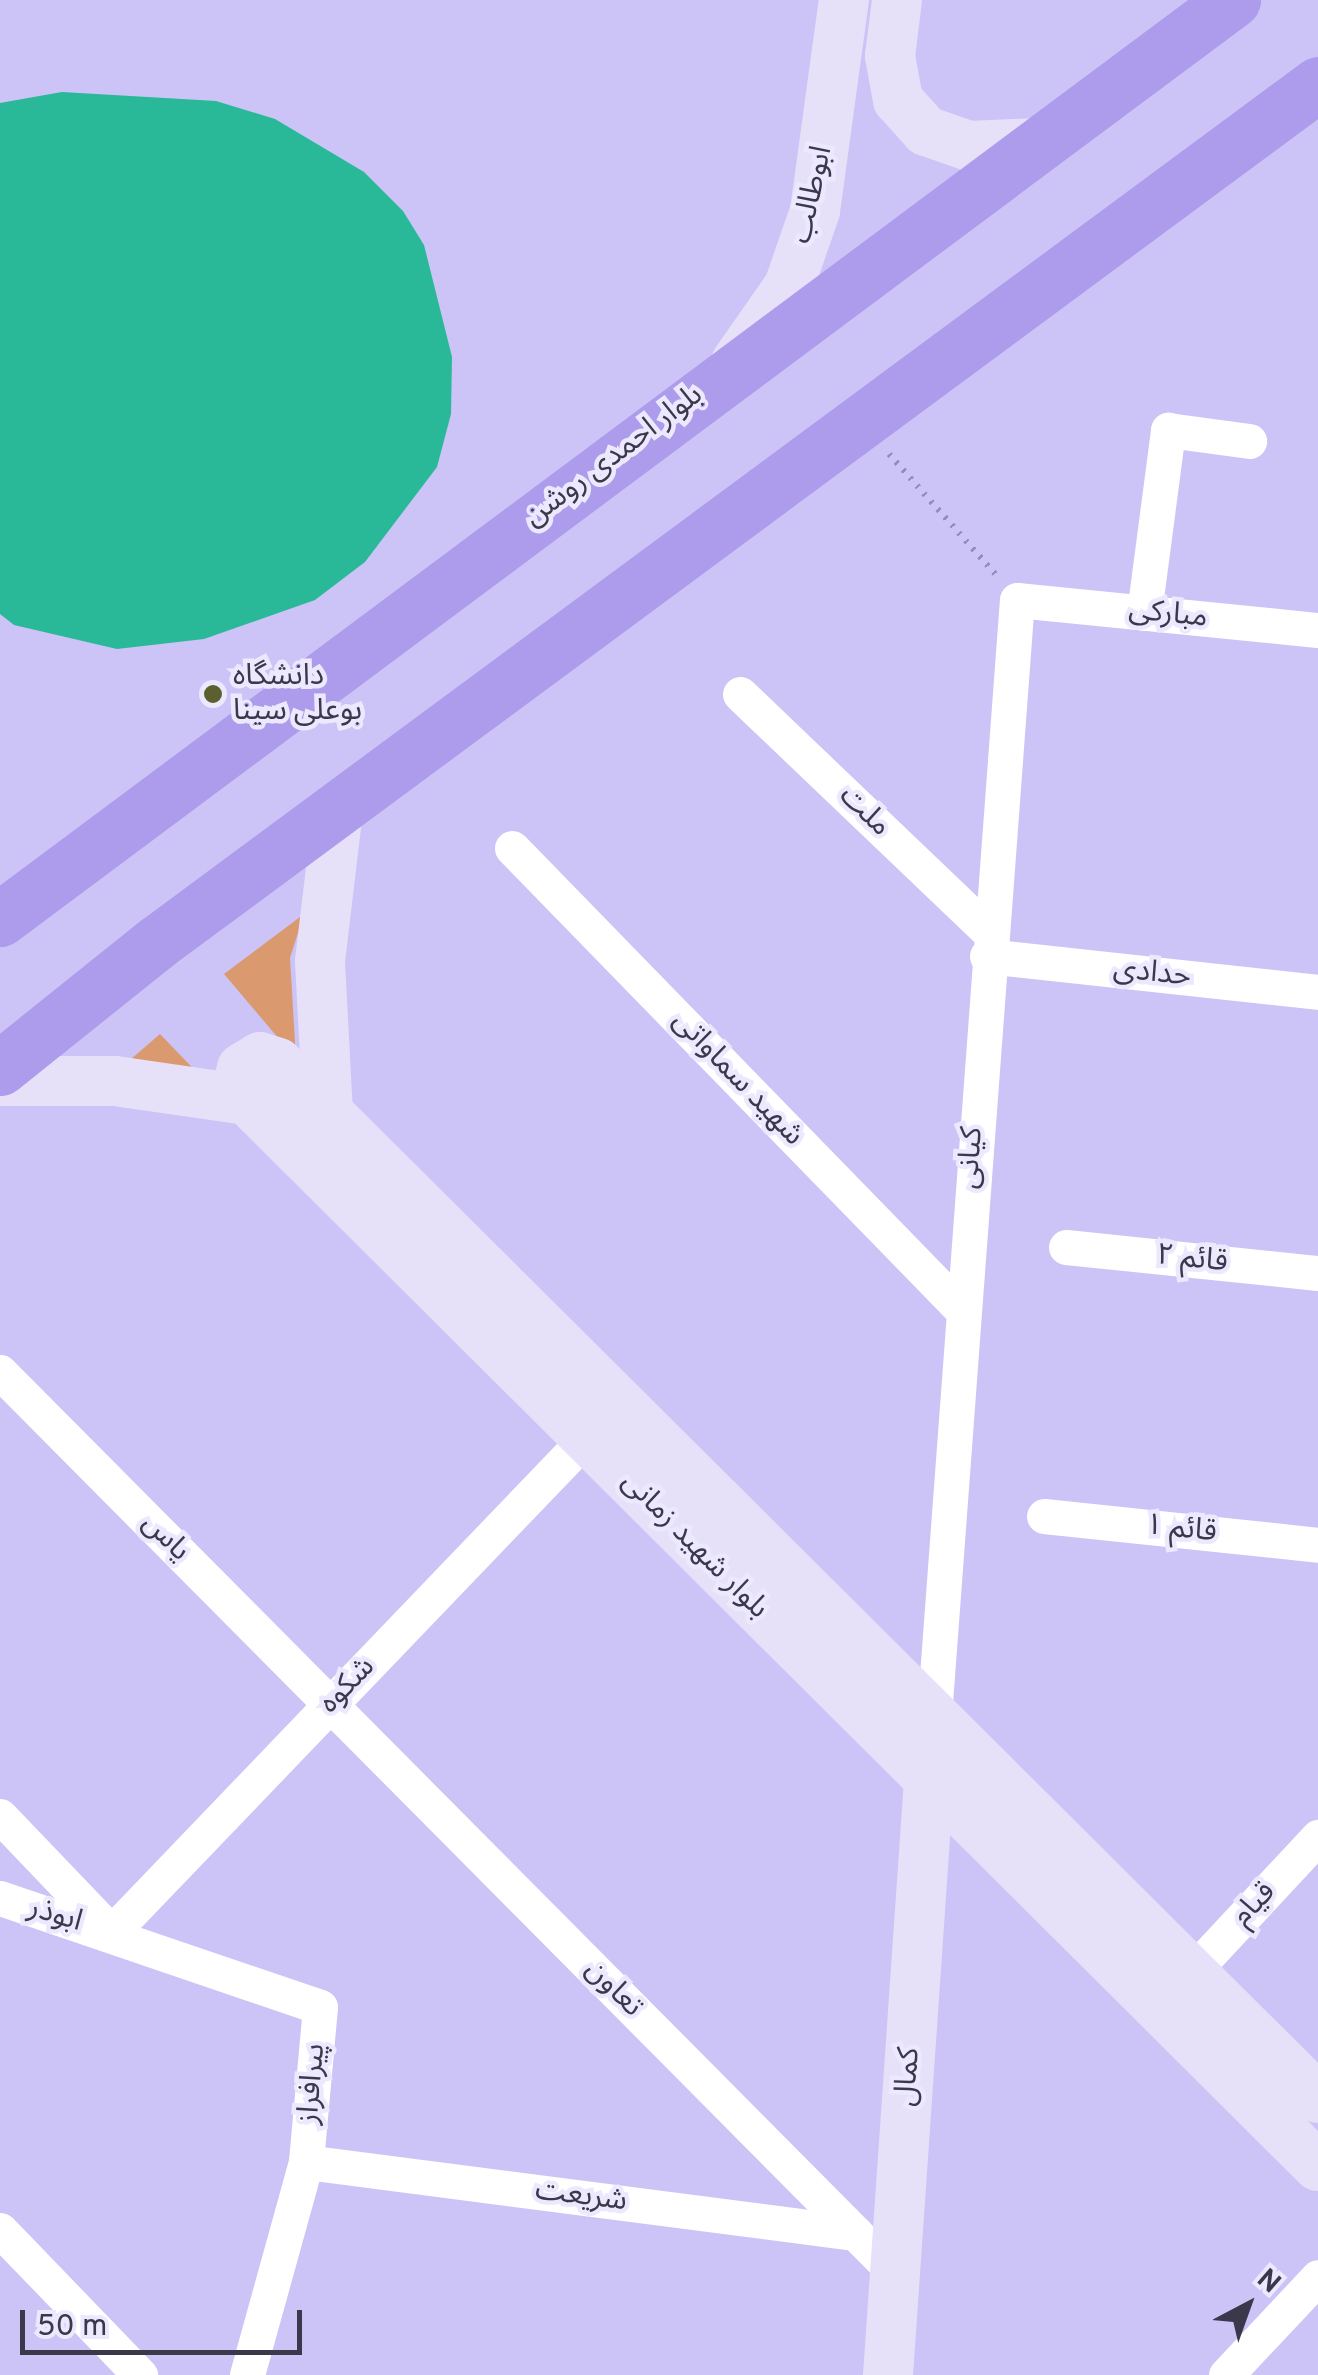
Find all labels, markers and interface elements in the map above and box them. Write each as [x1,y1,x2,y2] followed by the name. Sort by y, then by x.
[784,143,842,247] street label: ابوطالب
[518,378,710,536] street label: بلوار احمدی روشن
[1127,593,1209,637] street label: مبارکی
[233,659,362,730] place label: دانشگاه بوعلی سینا
[202,683,224,705] marker: دانشگاه بوعلی سینا
[831,779,897,845] street label: ملت
[1111,952,1193,996] street label: حدادی
[664,1004,810,1154] street label: شهید سماواتی
[952,1126,992,1190] street label: کیانی
[1155,1238,1229,1282] street label: قائم ۲
[613,1465,775,1627] street label: بلوار شهید زمانی
[133,1506,197,1570] street label: یاس
[1144,1508,1218,1552] street label: قائم ۱
[312,1650,384,1722] street label: شکوه
[1226,1875,1284,1935] street label: قیام
[24,1891,86,1941] street label: ابوذر
[576,1952,650,2026] street label: تعاون
[292,2042,334,2126] street label: پیرافراز
[889,2046,929,2108] street label: کمال
[533,2174,629,2220] street label: شریعت
[1198,2255,1298,2355] north arrow
[1248,2262,1287,2303] text: N
[25,2290,308,2352] scale bar
[37,2309,107,2346] text: 50 m

